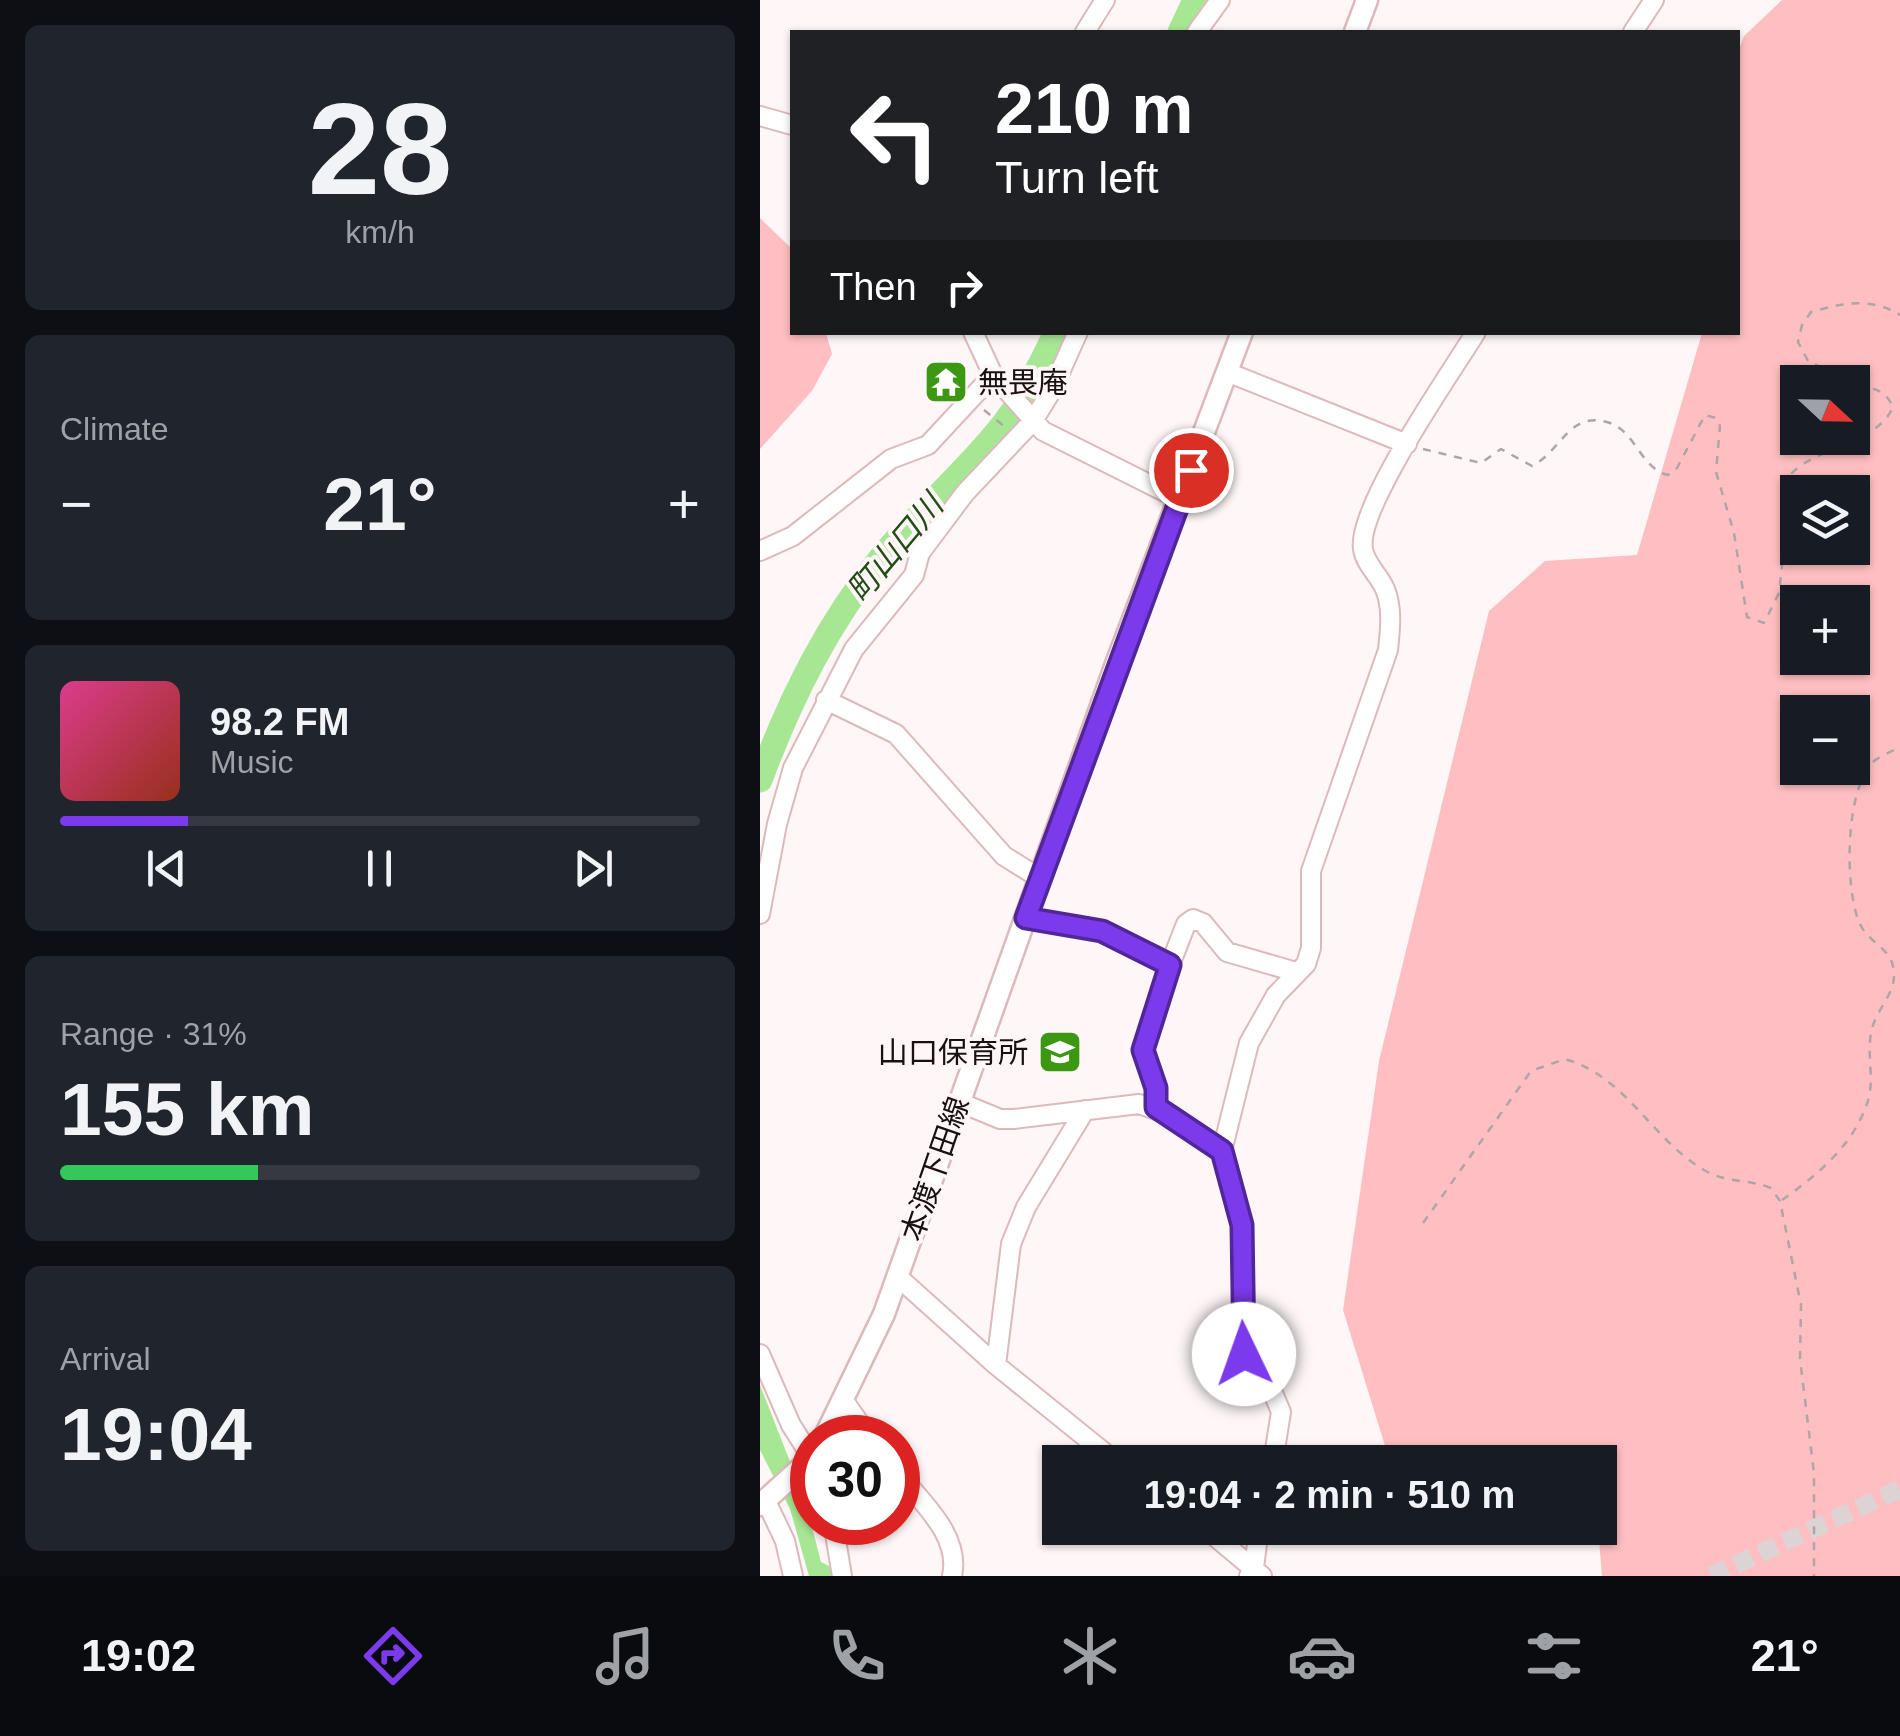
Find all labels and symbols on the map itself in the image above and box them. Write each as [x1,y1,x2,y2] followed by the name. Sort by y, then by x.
[923,359,969,405] temple icon: 無畏庵
[1780,365,1870,455] north arrow
[978,366,1068,399] place label: 無畏庵
[1149,428,1234,513] pin
[840,485,952,609] water label: 町山口川
[1037,1029,1083,1075] school or university icon: 山口保育所
[878,1036,1028,1069] place label: 山口保育所
[895,1093,975,1245] street label: 本渡下田線
[1192,1302,1296,1406] position arrow
[790,1415,920,1545] speed limit sign: 30

